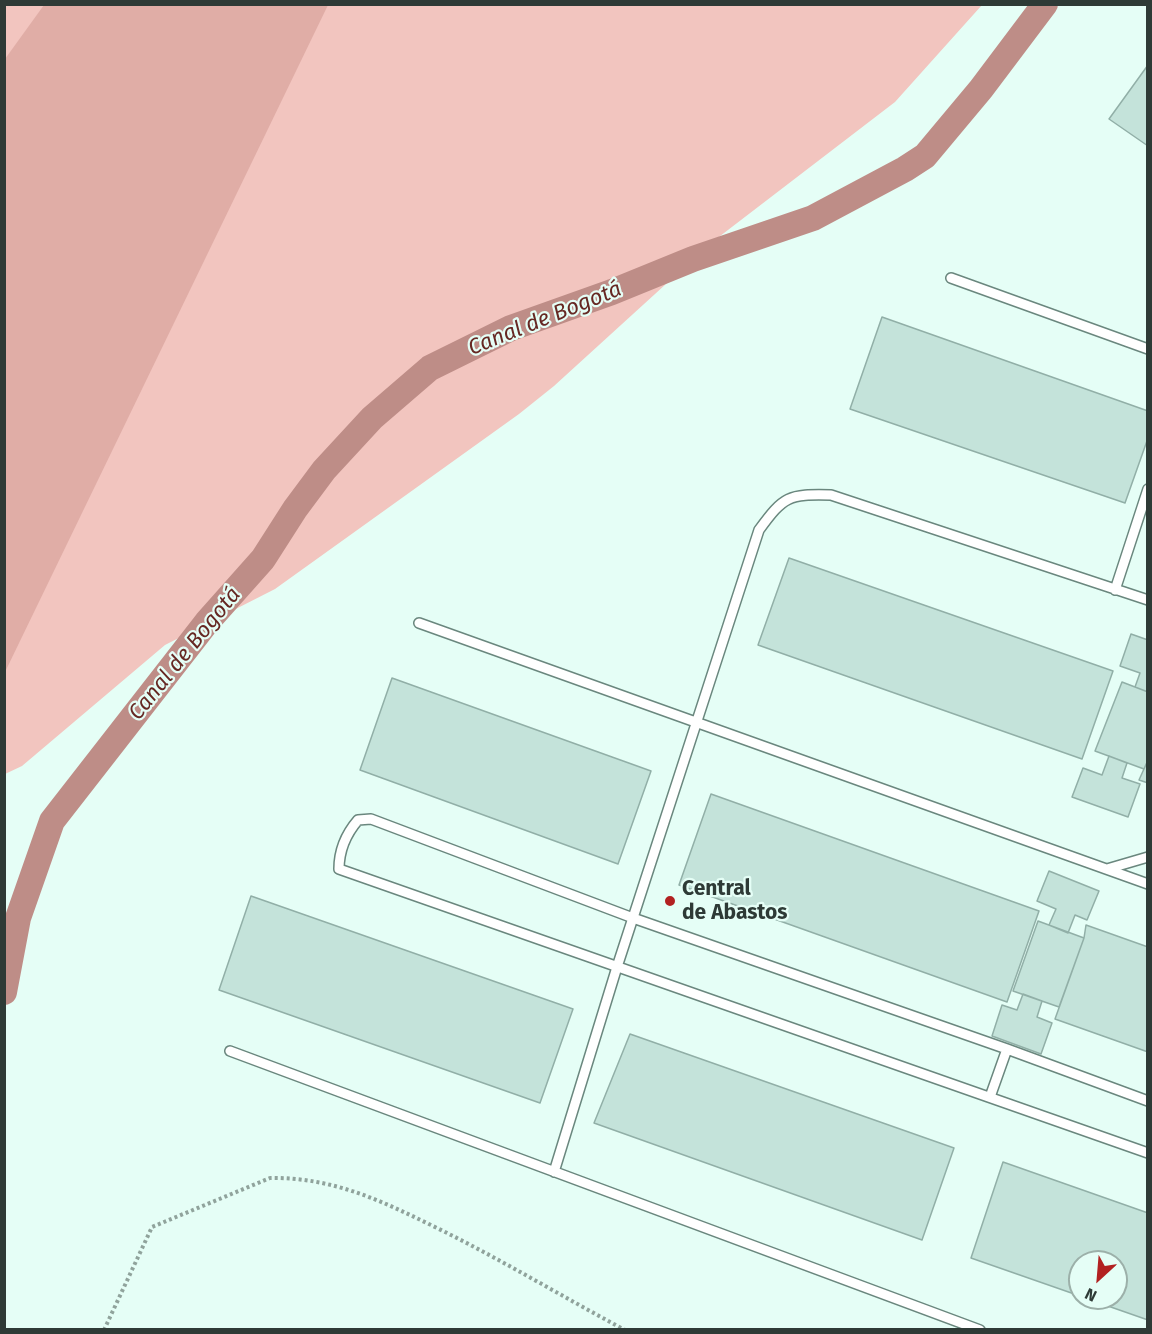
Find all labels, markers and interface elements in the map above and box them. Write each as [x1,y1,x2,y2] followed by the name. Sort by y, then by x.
[465,276,625,362] water label: Canal de Bogotá
[123,582,247,726] water label: Canal de Bogotá
[682,876,787,926] place label: Central de Abastos
[663,894,677,908] marker: Central de Abastos
[1068,1250,1128,1310] north arrow
[1082,1284,1100,1306] text: N

